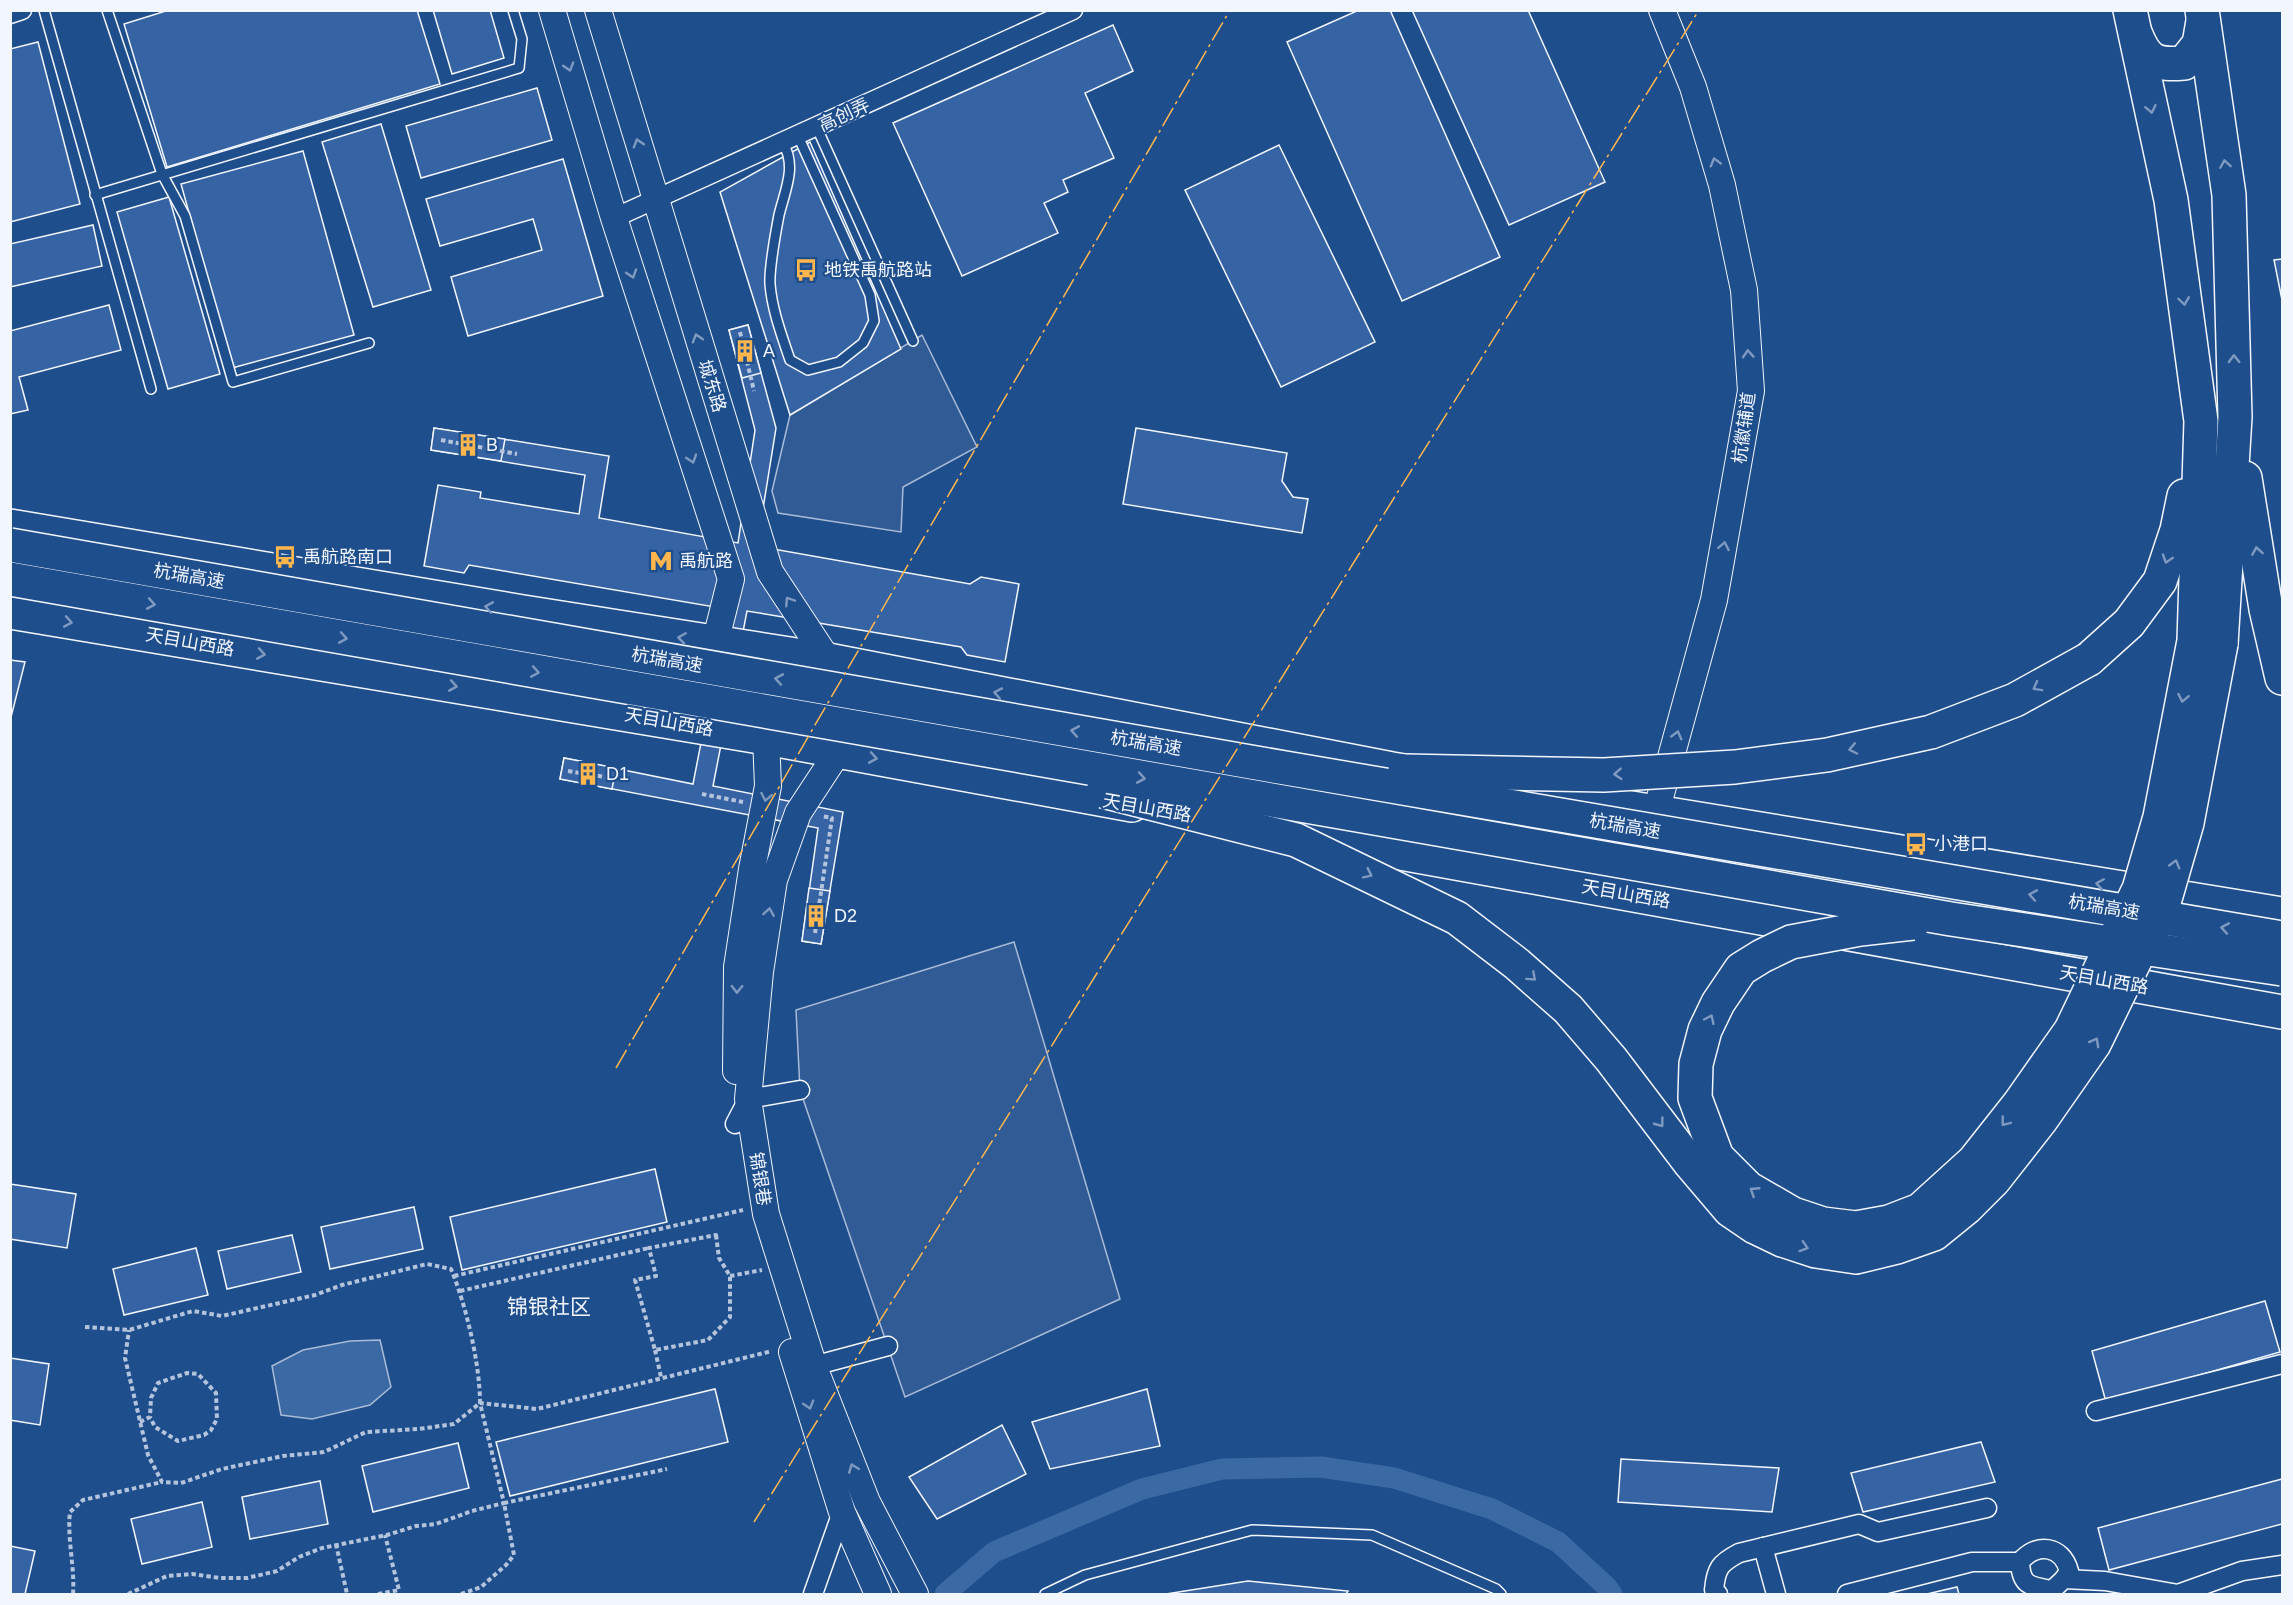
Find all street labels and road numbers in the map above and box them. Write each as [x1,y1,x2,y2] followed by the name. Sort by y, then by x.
[815,95,873,135] street label: 高创弄
[695,357,729,415] street label: 城东路
[1729,391,1759,465] street label: 杭徽辅道
[152,560,226,592] street label: 杭瑞高速
[144,624,236,660] street label: 天目山西路
[630,644,704,676] street label: 杭瑞高速
[623,704,715,740] street label: 天目山西路
[1109,727,1183,759] street label: 杭瑞高速
[1101,790,1193,826] street label: 天目山西路
[1588,810,1662,842] street label: 杭瑞高速
[1580,876,1672,912] street label: 天目山西路
[2067,891,2141,923] street label: 杭瑞高速
[2058,962,2150,998] street label: 天目山西路
[746,1151,774,1207] street label: 锦银巷

